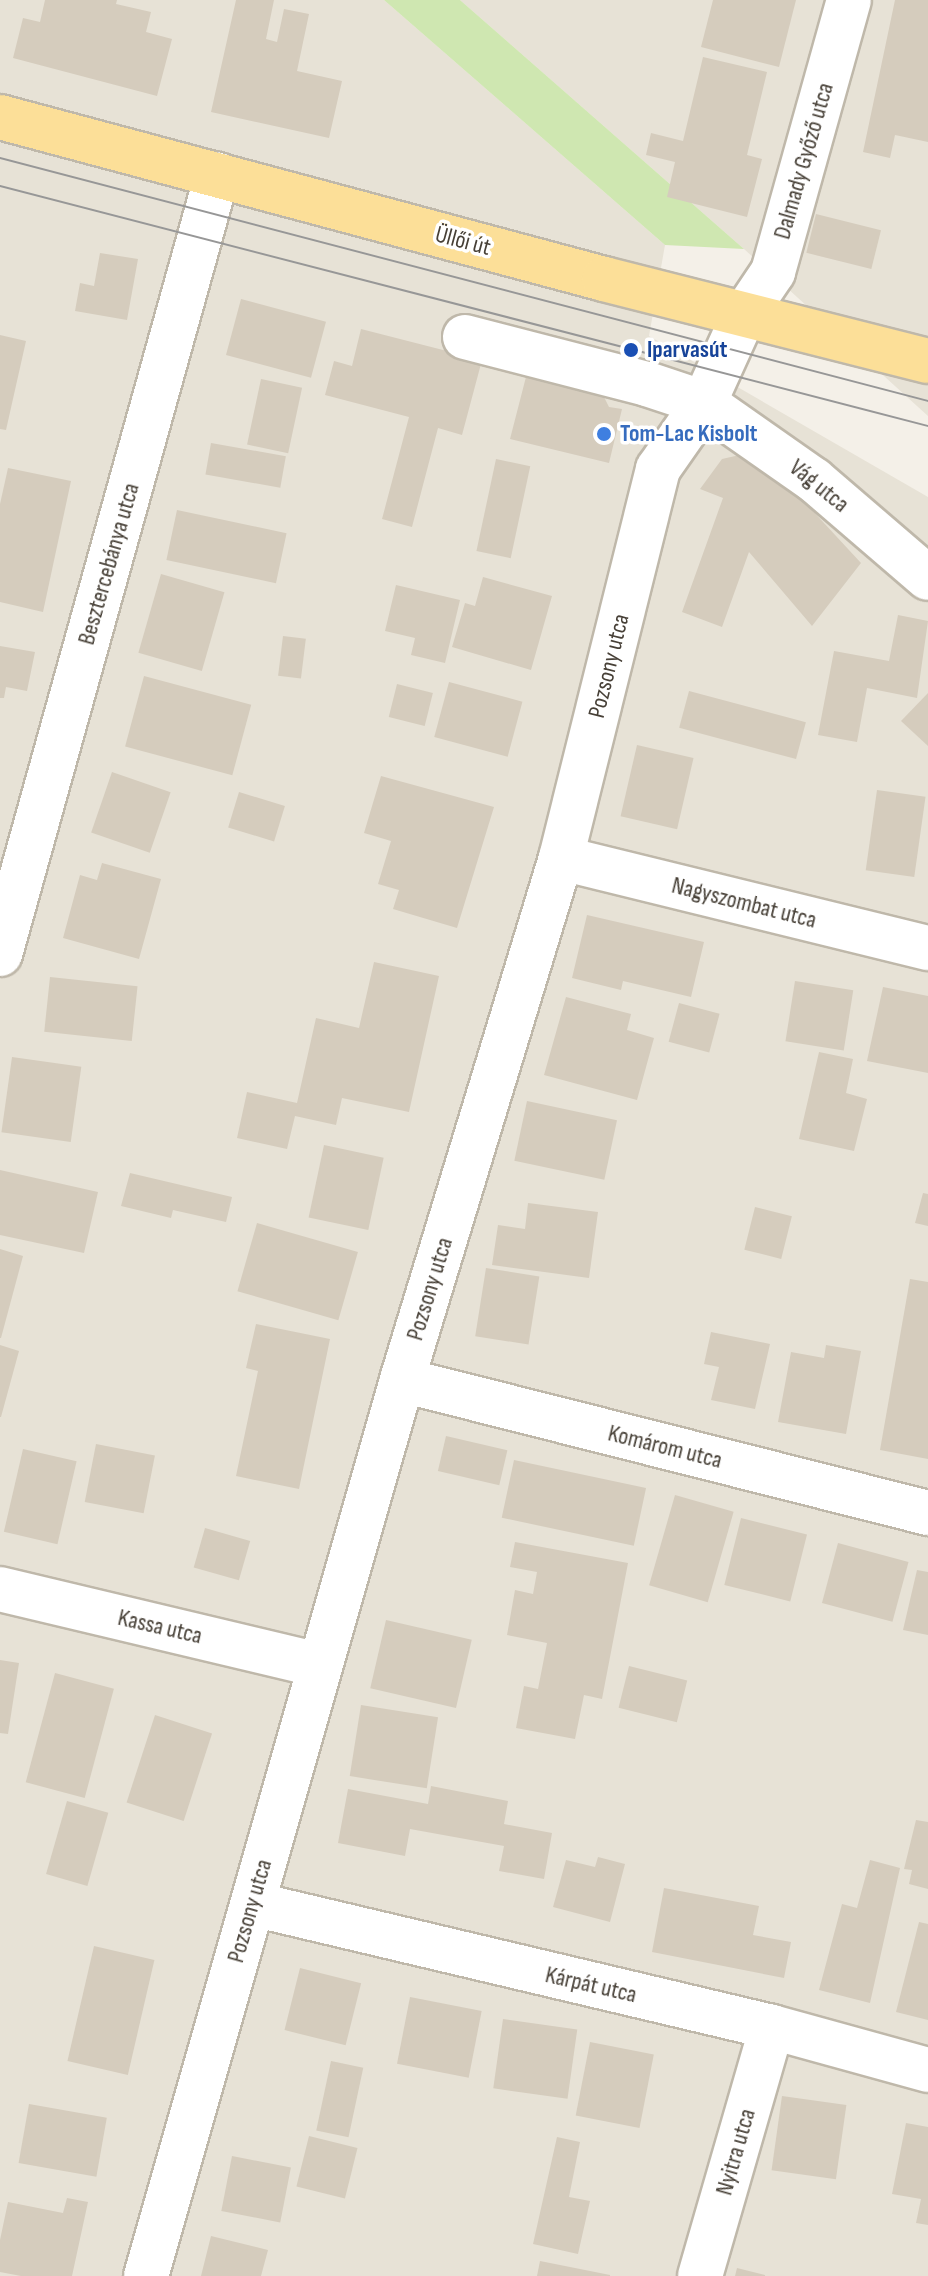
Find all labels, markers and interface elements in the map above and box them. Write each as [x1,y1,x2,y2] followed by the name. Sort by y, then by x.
[768,80,840,242] street label: Dalmady Győző utca
[432,220,494,262] street label: Üllői út
[647,336,727,364] place label: Iparvasút
[622,341,640,359] marker: Iparvasút
[620,420,757,448] place label: Tom-Lac Kisbolt
[595,425,613,443] marker: Tom-Lac Kisbolt
[783,453,855,519] street label: Vág utca
[72,480,146,648] street label: Besztercebánya utca
[582,611,636,721] street label: Pozsony utca
[669,871,819,935] street label: Nagyszombat utca
[401,1234,459,1344] street label: Pozsony utca
[605,1419,725,1475] street label: Komárom utca
[115,1603,205,1651] street label: Kassa utca
[222,1856,278,1966] street label: Pozsony utca
[543,1961,639,2009] street label: Kárpát utca
[710,2105,762,2199] street label: Nyitra utca

